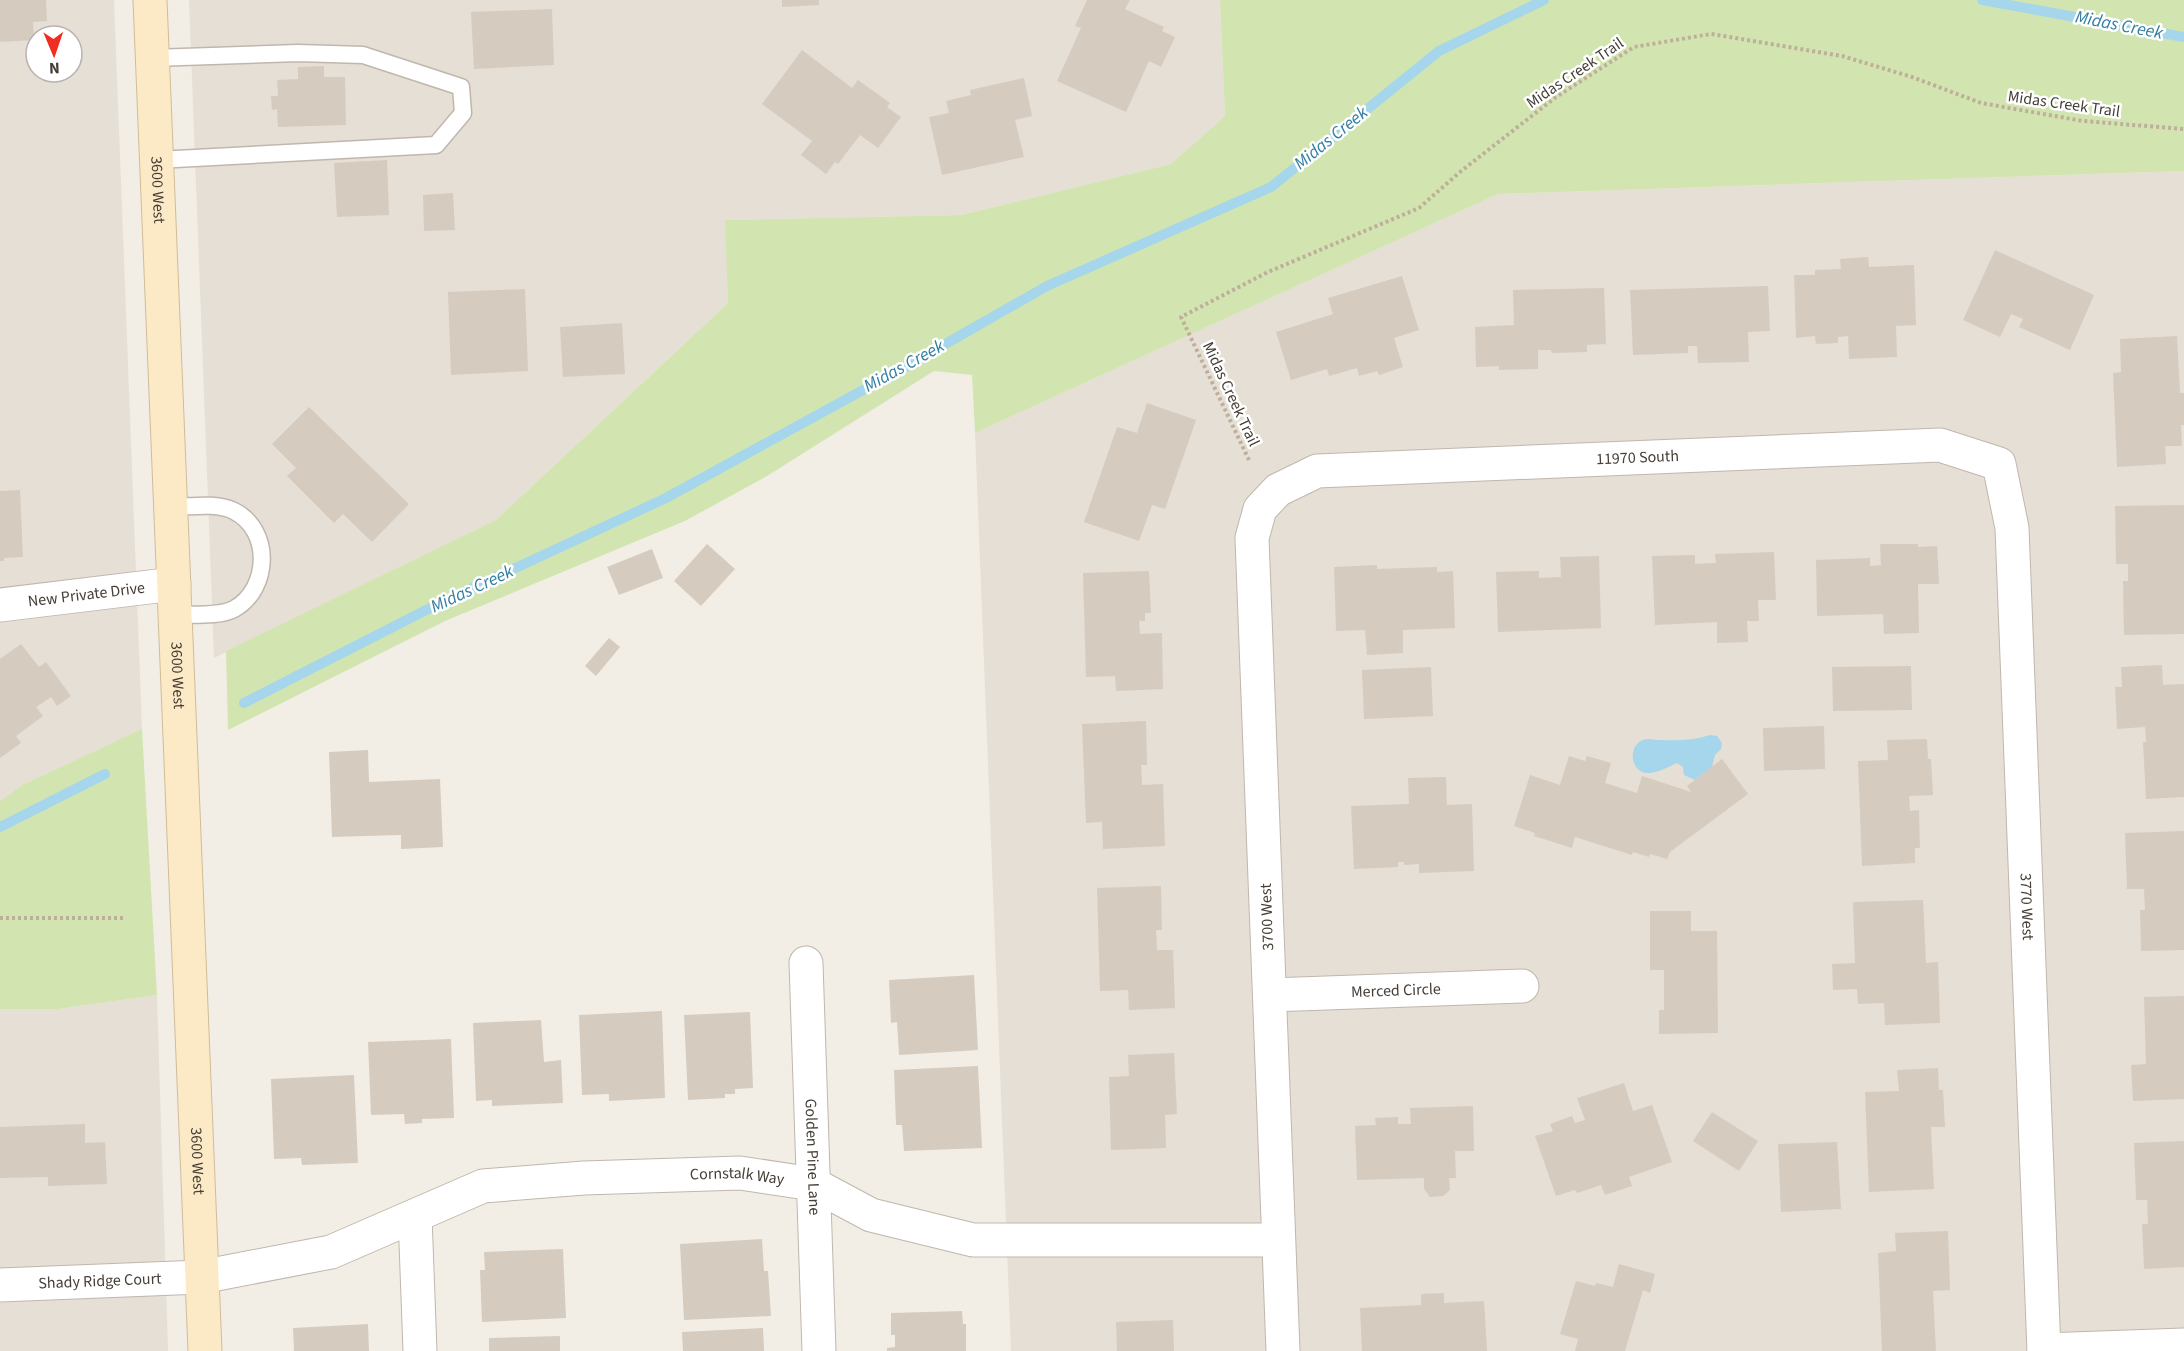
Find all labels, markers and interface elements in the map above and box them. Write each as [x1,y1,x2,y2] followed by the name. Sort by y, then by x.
[2073,4,2165,46] water label: Midas Creek
[24,24,84,84] north arrow
[1522,32,1628,114] street label: Midas Creek Trail
[49,57,60,79] text: N
[2007,85,2121,123] street label: Midas Creek Trail
[1289,100,1374,176] water label: Midas Creek
[145,156,170,225] street label: 3600 West
[859,333,949,398] water label: Midas Creek
[1197,338,1265,450] street label: Midas Creek Trail
[1596,445,1679,470] street label: 11970 South
[426,559,518,619] water label: Midas Creek
[27,577,146,613] street label: New Private Drive
[165,641,190,710] street label: 3600 West
[2014,873,2039,941] street label: 3770 West
[1255,882,1279,951] street label: 3700 West
[1351,978,1441,1003] street label: Merced Circle
[800,1098,825,1216] street label: Golden Pine Lane
[185,1127,210,1196] street label: 3600 West
[690,1162,786,1191] street label: Cornstalk Way
[38,1268,163,1294] street label: Shady Ridge Court

